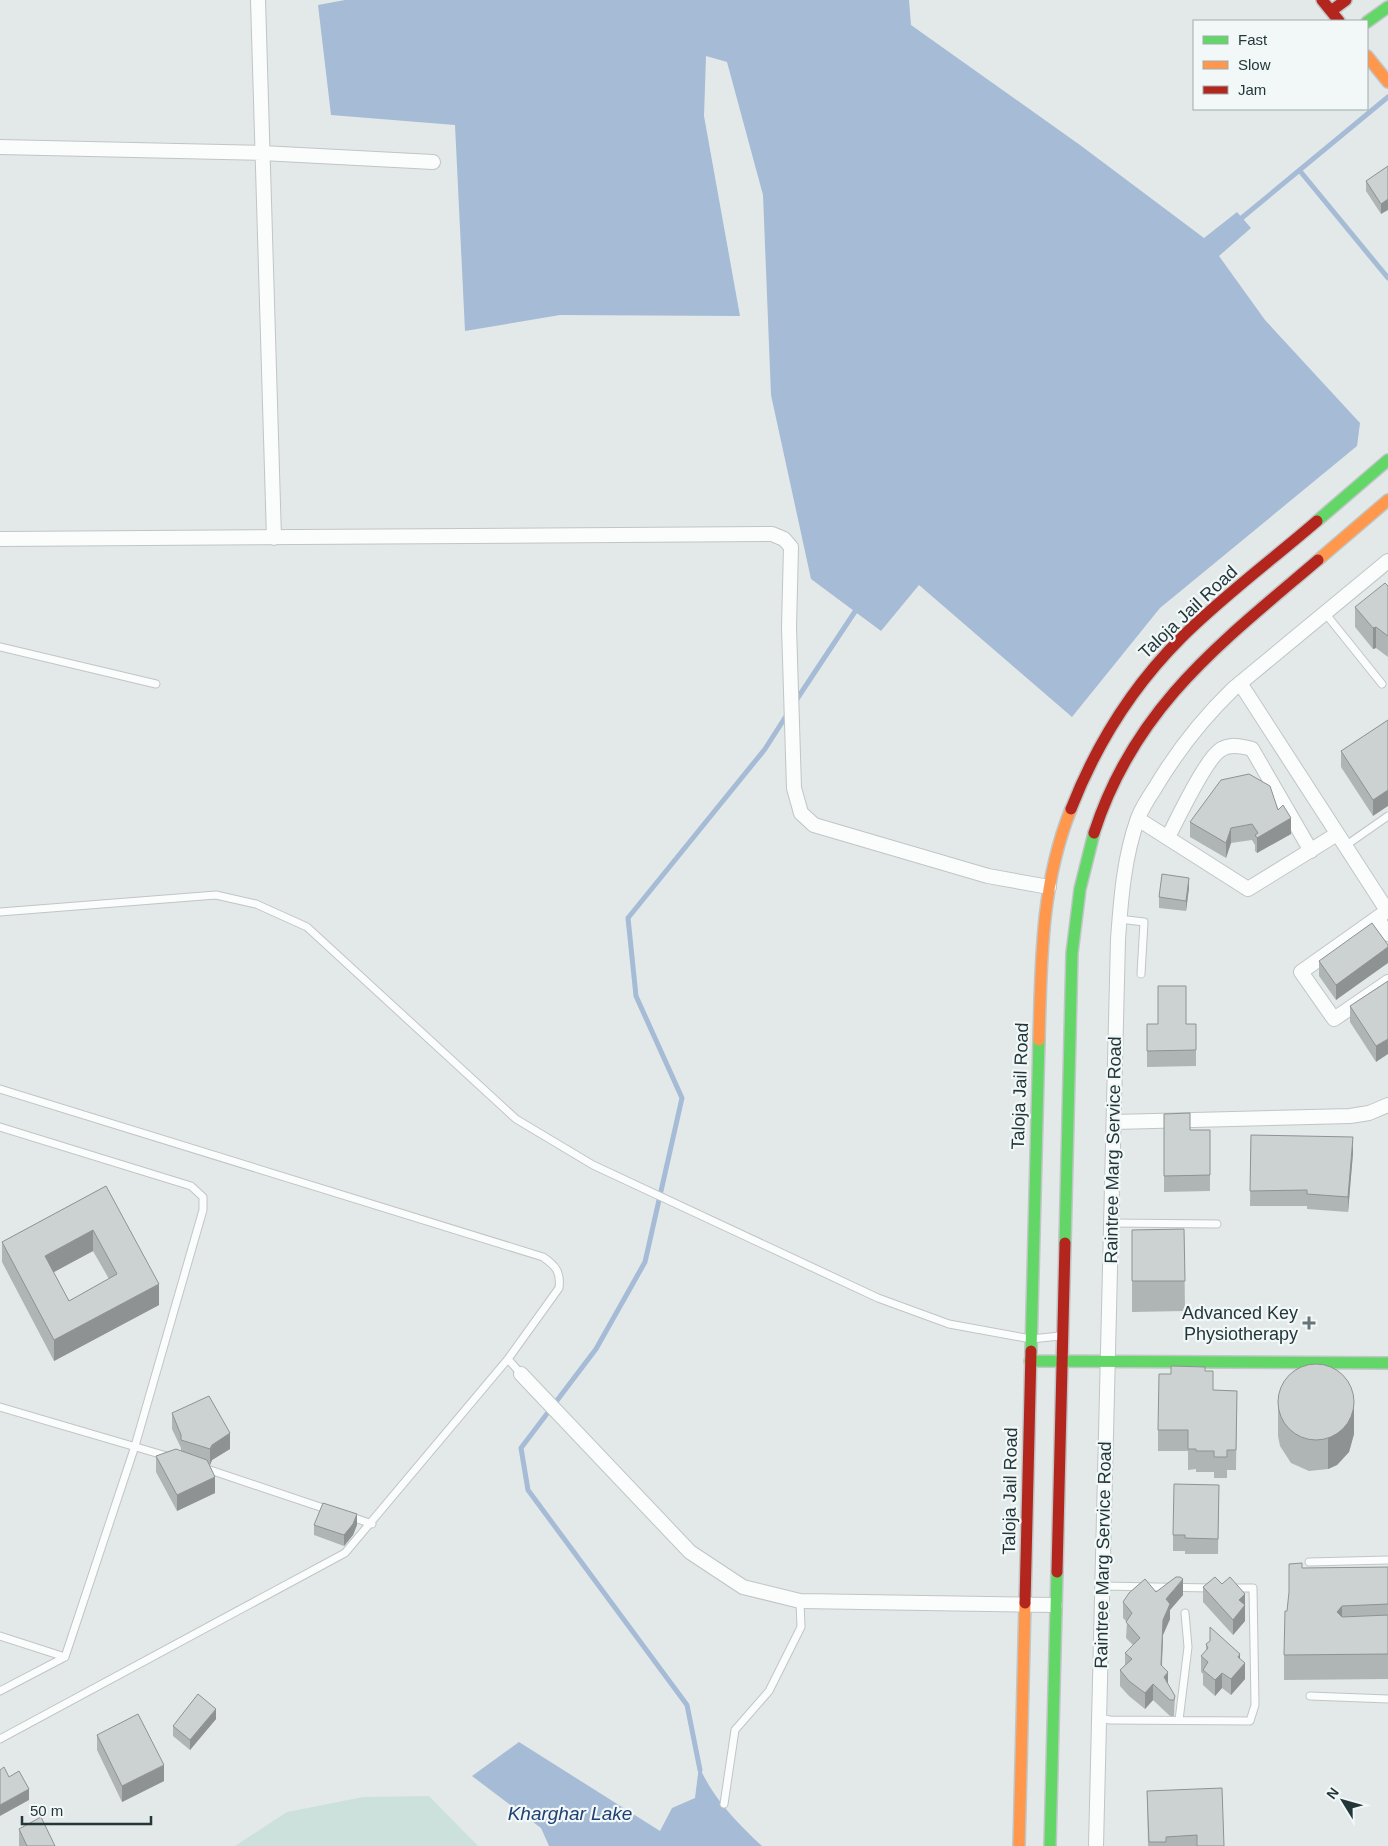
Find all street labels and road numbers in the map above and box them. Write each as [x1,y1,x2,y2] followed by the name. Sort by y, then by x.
[1135,561,1241,663] street label: Taloja Jail Road
[1008,1022,1032,1150] street label: Taloja Jail Road
[1101,1036,1125,1264] street label: Raintree Marg Service Road
[999,1427,1021,1555] street label: Taloja Jail Road
[1091,1441,1115,1669] street label: Raintree Marg Service Road

